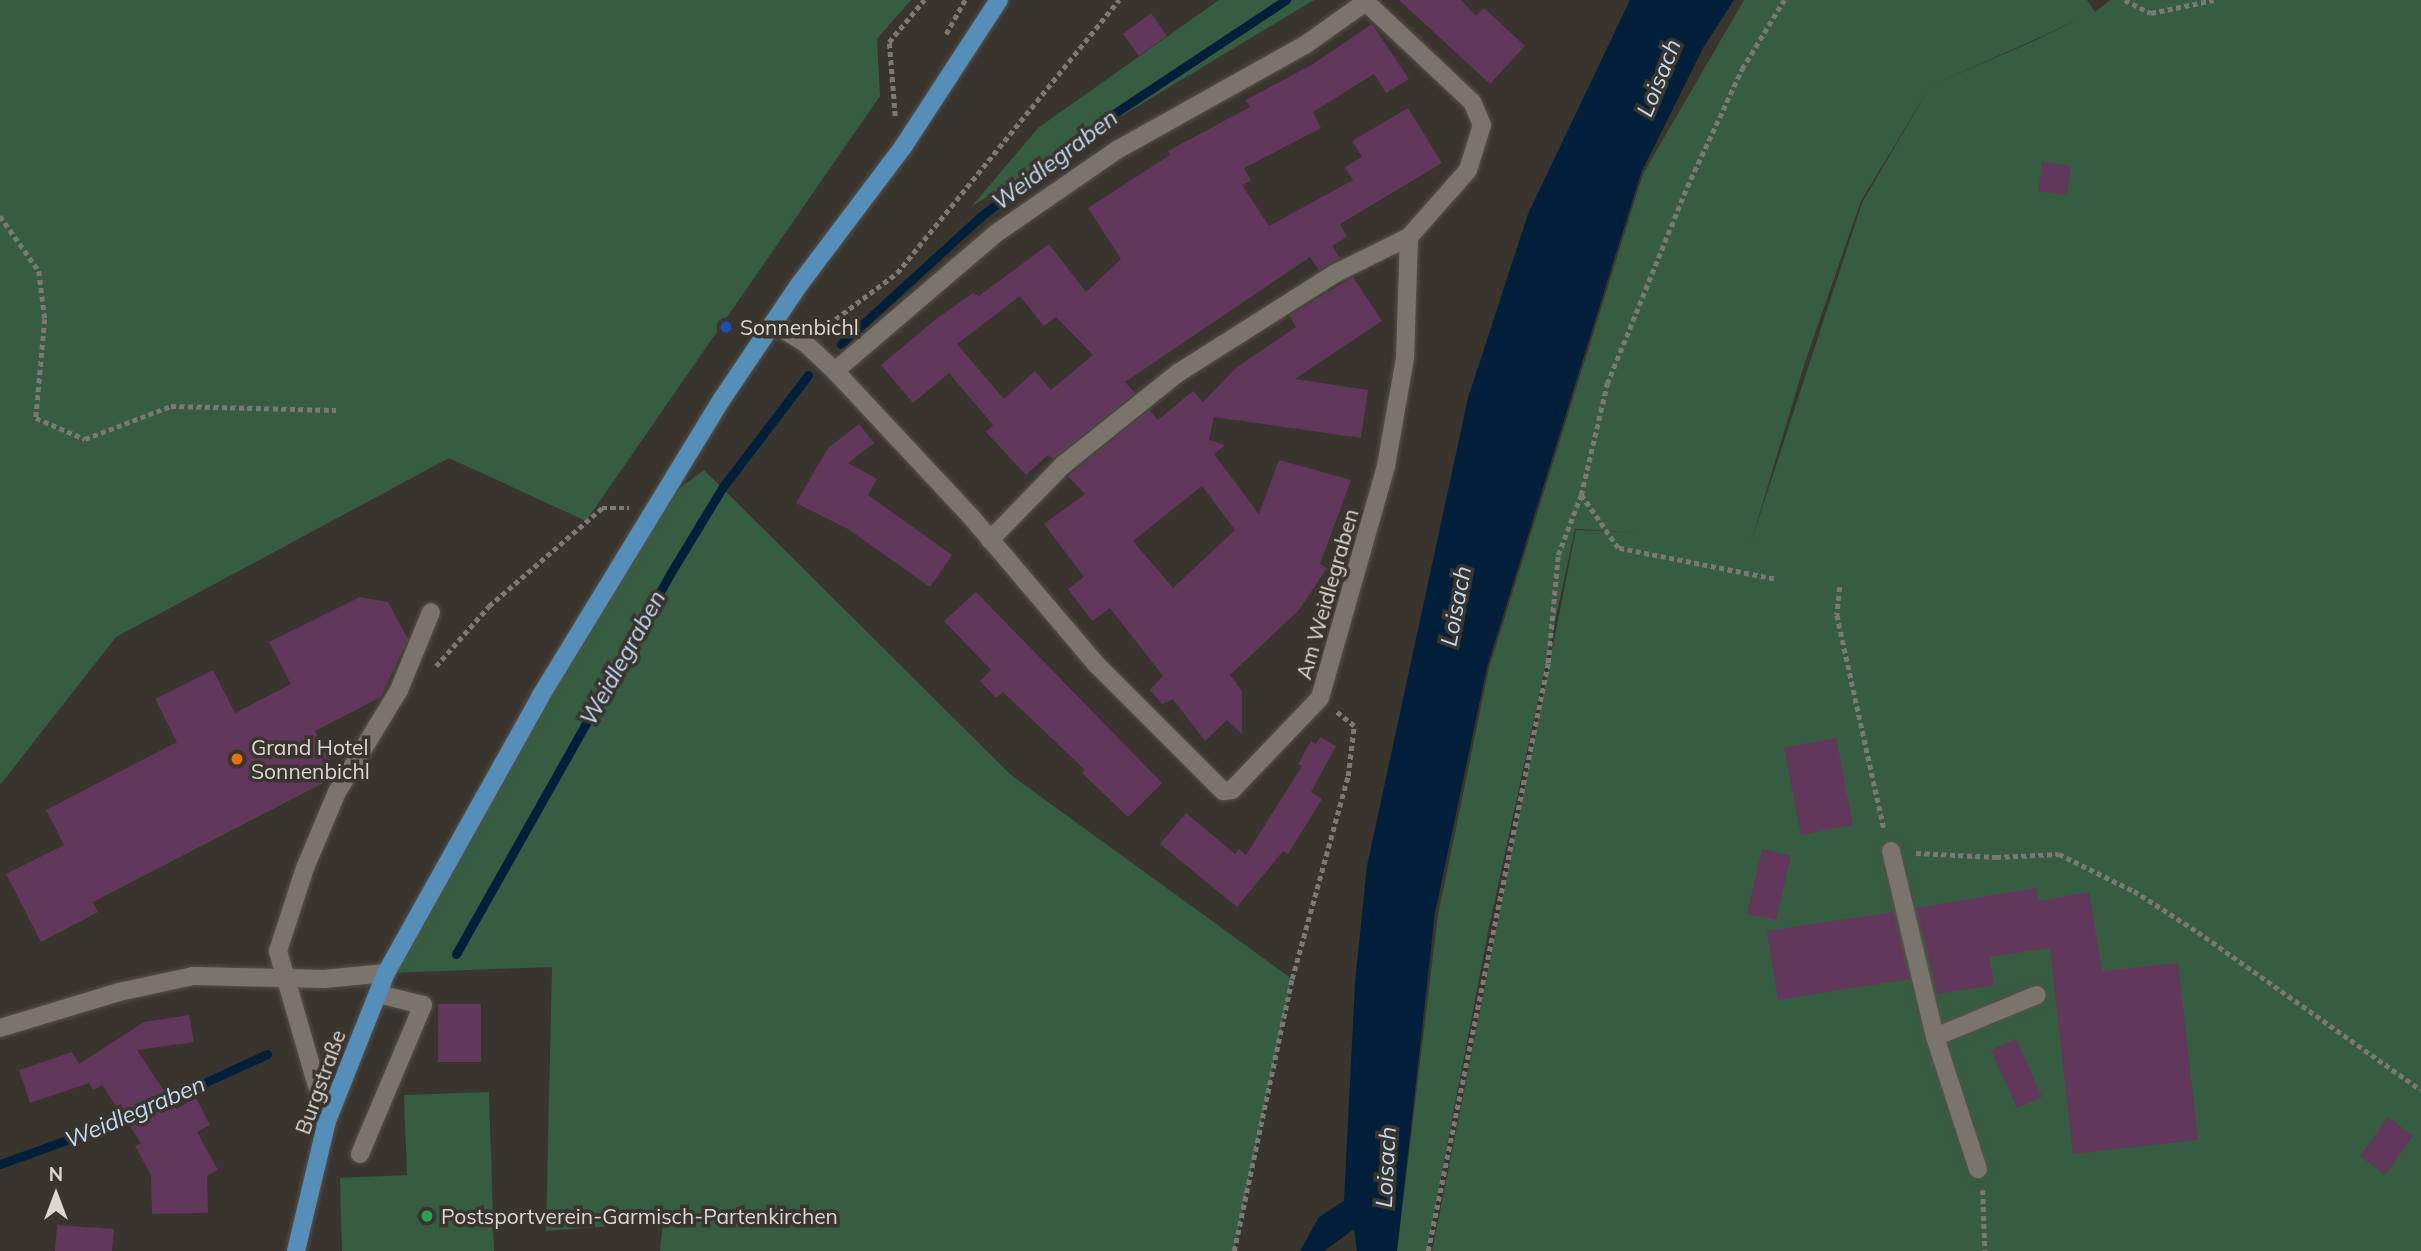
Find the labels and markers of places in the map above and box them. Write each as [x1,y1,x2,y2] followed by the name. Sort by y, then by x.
[740,314,859,340] place label: Sonnenbichl
[718,319,734,335] marker: Sonnenbichl
[251,734,370,784] place label: Grand Hotel Sonnenbichl
[229,751,245,767] marker: Grand Hotel Sonnenbichl
[441,1203,838,1229] place label: Postsportverein-Garmisch-Partenkirchen
[419,1208,435,1224] marker: Postsportverein-Garmisch-Partenkirchen

